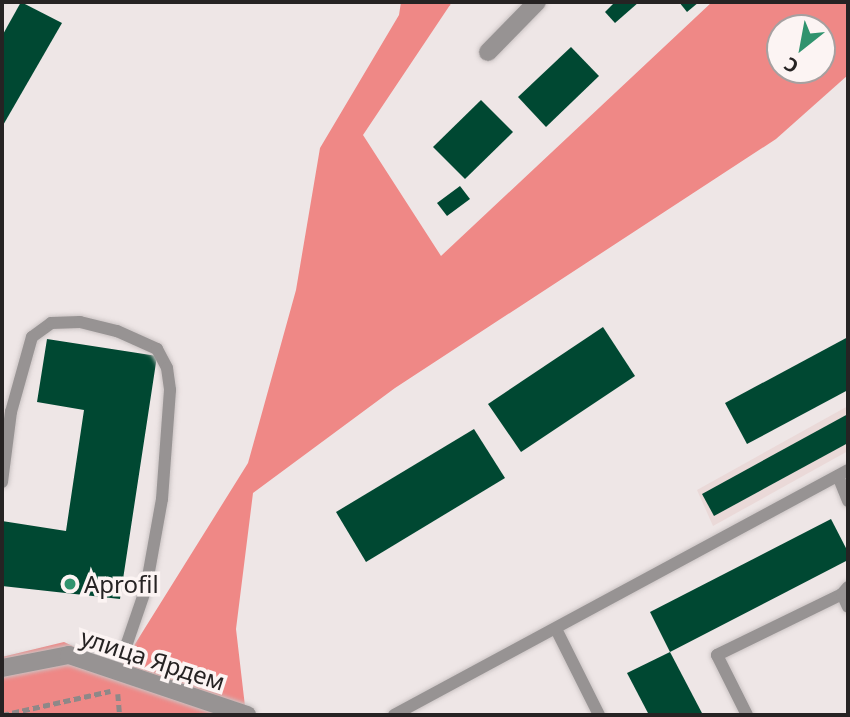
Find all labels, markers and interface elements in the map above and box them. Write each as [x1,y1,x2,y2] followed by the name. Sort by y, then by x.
[766,14,836,84] north arrow
[779,51,803,80] text: С
[84,570,159,598] place label: Aprofil
[62,576,78,592] marker: Aprofil
[77,622,229,696] street label: улица Ярдем

